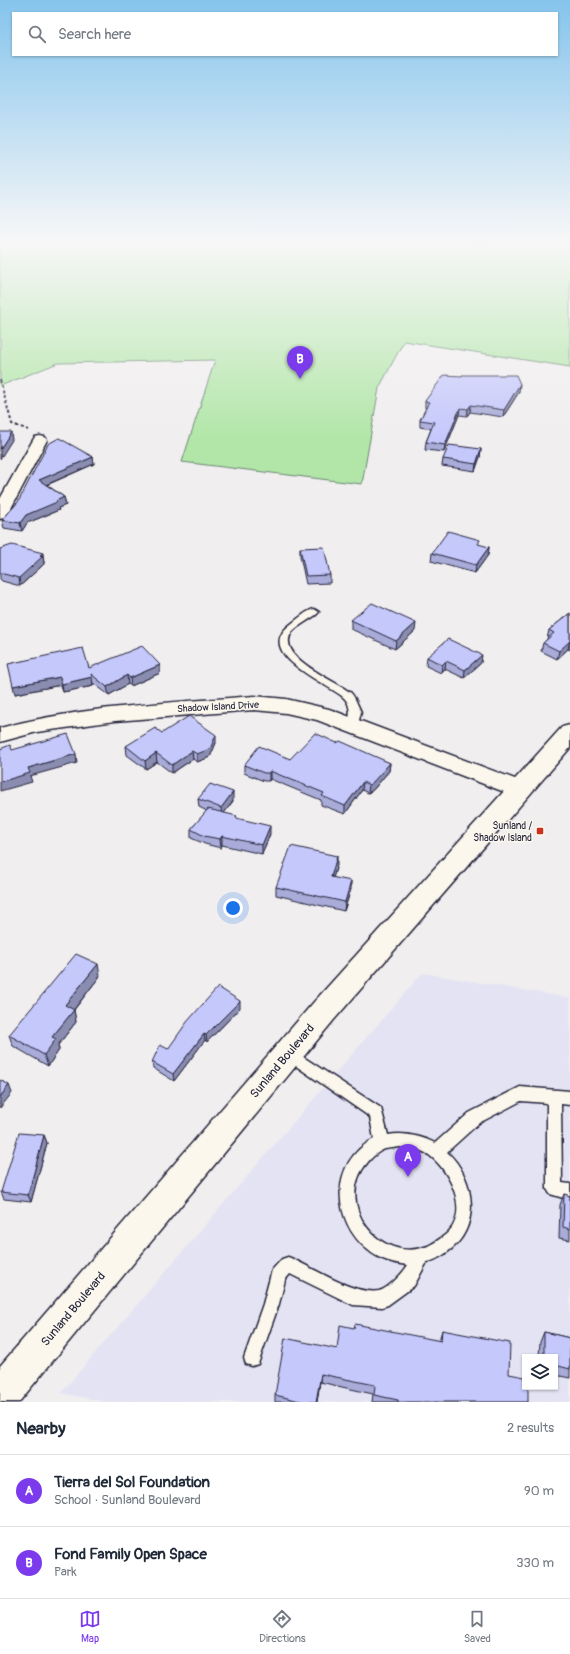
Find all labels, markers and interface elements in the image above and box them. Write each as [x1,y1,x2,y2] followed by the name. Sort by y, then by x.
[12,12,558,56] search box
[26,23,48,45] icon: search
[58,25,131,44] text: Search here
[287,346,313,379] pin: B
[177,699,259,715] street label: Shadow Island Drive
[473,820,532,844] place label: Sunland / Shadow Island
[535,826,545,836] marker: Sunland / Shadow Island
[223,898,243,918] your location
[247,1021,318,1101] street label: Sunland Boulevard
[395,1144,421,1177] pin: A
[38,1269,109,1349] street label: Sunland Boulevard
[522,1354,558,1390] map controls
[522,1354,558,1390] button: layers
[16,1418,65,1439] text: Nearby
[507,1420,554,1436] text: 2 results
[54,1473,210,1492] text: Tierra del Sol Foundation
[25,1483,33,1499] text: A
[524,1483,554,1499] text: 90 m
[54,1492,201,1508] text: School · Sunland Boulevard
[54,1545,207,1564] text: Fond Family Open Space
[25,1555,33,1571] text: B
[516,1555,554,1571] text: 330 m
[54,1564,77,1580] text: Park
[79,1608,101,1645] tab: Map
[259,1608,306,1645] tab: Directions
[464,1608,491,1645] tab: Saved

